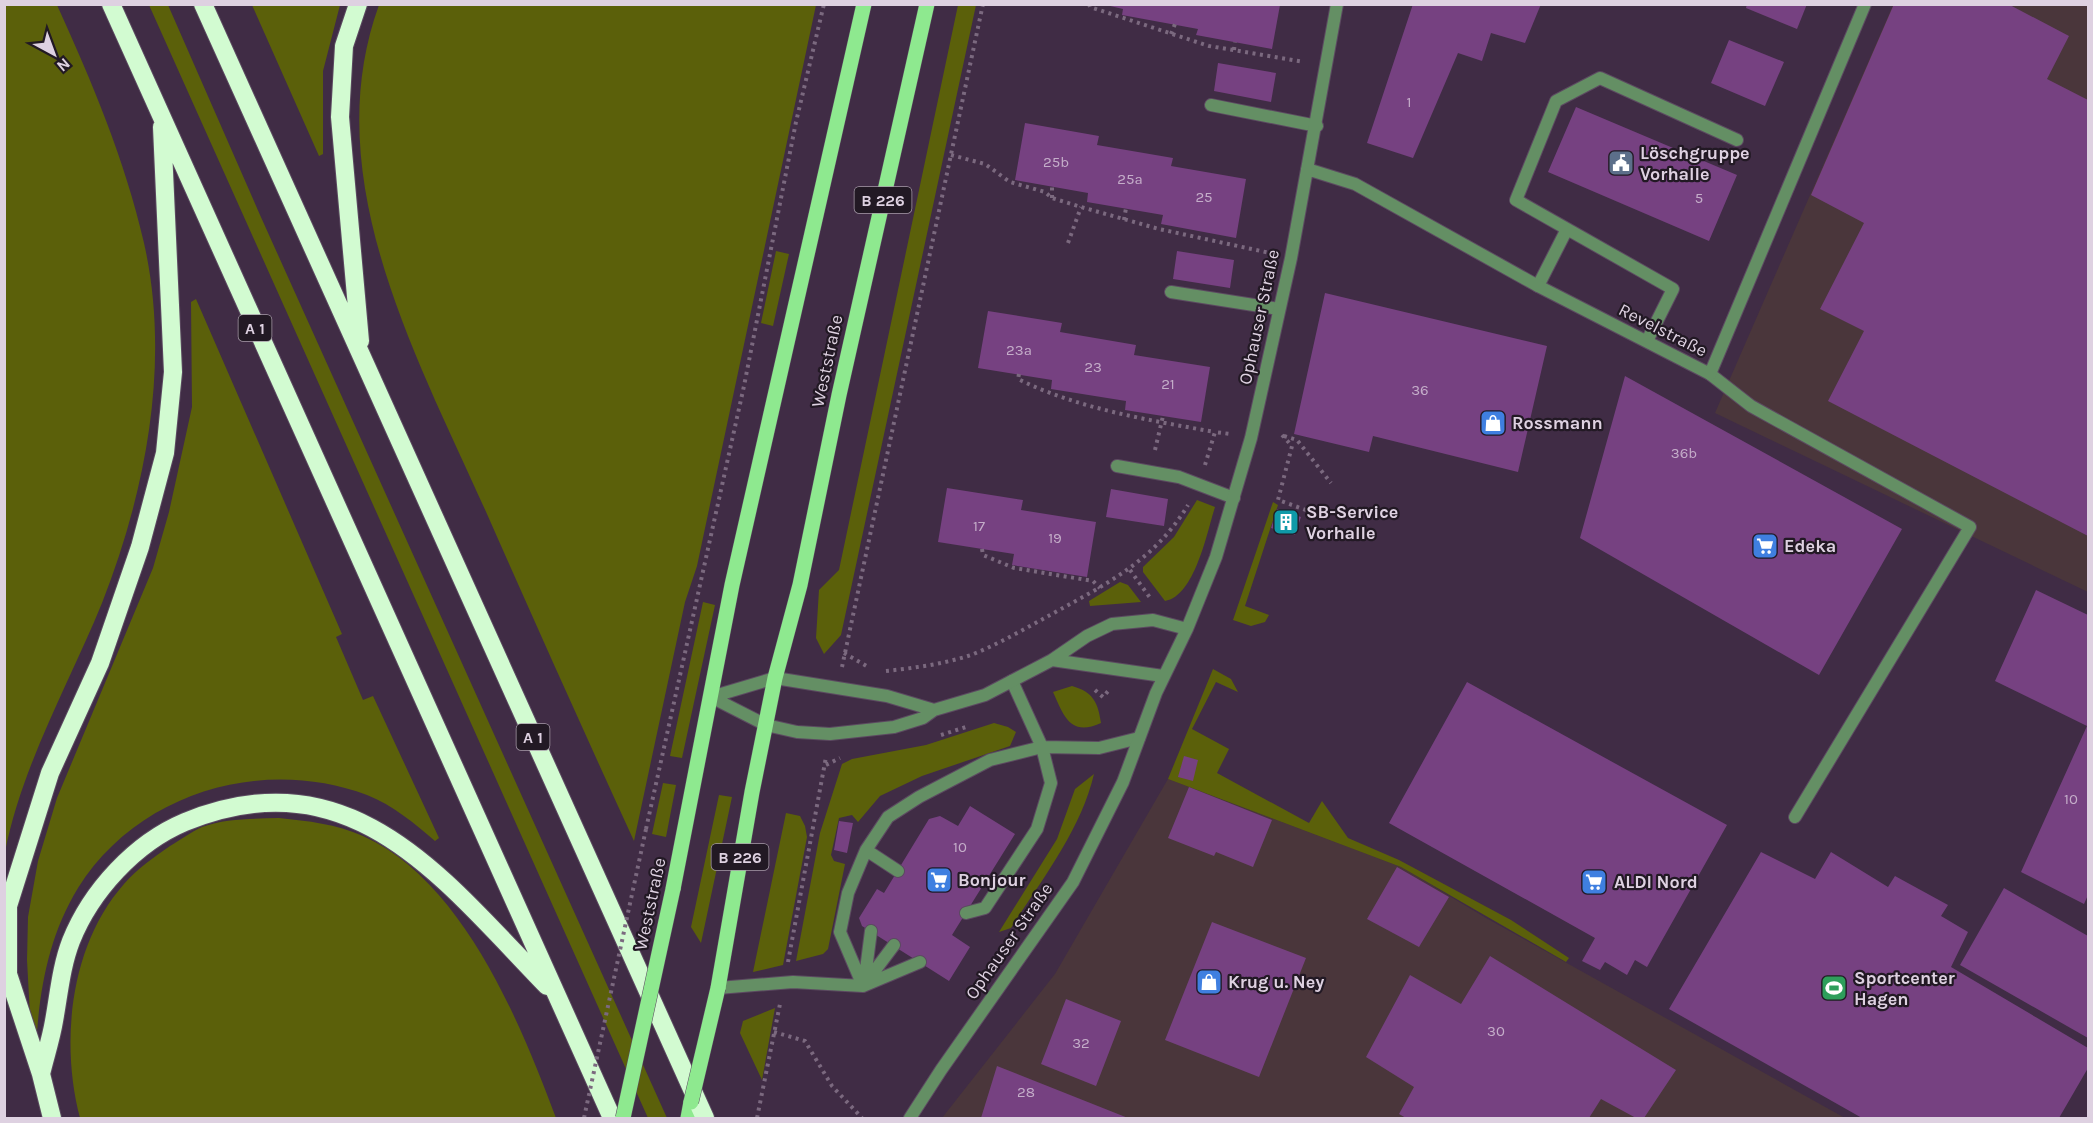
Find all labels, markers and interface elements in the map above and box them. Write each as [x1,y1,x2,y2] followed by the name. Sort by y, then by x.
[24,24,84,84] north arrow
[53,54,74,76] text: N
[1407,93,1411,111] house number: 1
[1640,142,1750,185] place label: Löschgruppe Vorhalle
[1606,148,1636,178] public building icon: Löschgruppe Vorhalle
[1043,153,1069,171] house number: 25b
[1117,170,1143,188] house number: 25a
[854,187,912,213] road number: B 226
[1195,188,1213,206] house number: 25
[1695,189,1703,207] house number: 5
[1234,247,1284,387] street label: Ophauser Straße
[1615,298,1711,362] street label: Revelstraße
[806,313,848,409] street label: Weststraße
[238,315,272,341] road number: A 1
[1006,341,1032,359] house number: 23a
[1084,358,1102,376] house number: 23
[1161,375,1175,393] house number: 21
[1411,381,1429,399] house number: 36
[1478,408,1508,438] shop icon: Rossmann
[1512,412,1603,434] place label: Rossmann
[1671,444,1697,462] house number: 36b
[1306,501,1398,544] place label: SB-Service Vorhalle
[1271,507,1301,537] building icon: SB-Service Vorhalle
[973,517,985,535] house number: 17
[1048,529,1062,547] house number: 19
[1750,531,1780,561] supermarket icon: Edeka
[1784,535,1836,557] place label: Edeka
[516,724,550,750] road number: A 1
[2064,790,2078,808] house number: 10
[953,838,967,856] house number: 10
[712,844,768,870] road number: B 226
[629,856,671,952] street label: Weststraße
[924,865,954,895] supermarket icon: Bonjour
[1579,867,1609,897] supermarket icon: ALDI Nord
[958,869,1026,891] place label: Bonjour
[1614,871,1698,893] place label: ALDI Nord
[961,878,1057,1004] street label: Ophauser Straße
[1194,967,1224,997] shop icon: Krug u. Ney
[1854,967,1955,1010] place label: Sportcenter Hagen
[1228,971,1324,993] place label: Krug u. Ney
[1819,973,1849,1003] sports icon: Sportcenter Hagen
[1487,1022,1505,1040] house number: 30
[1072,1034,1090,1052] house number: 32
[1017,1083,1035,1101] house number: 28

